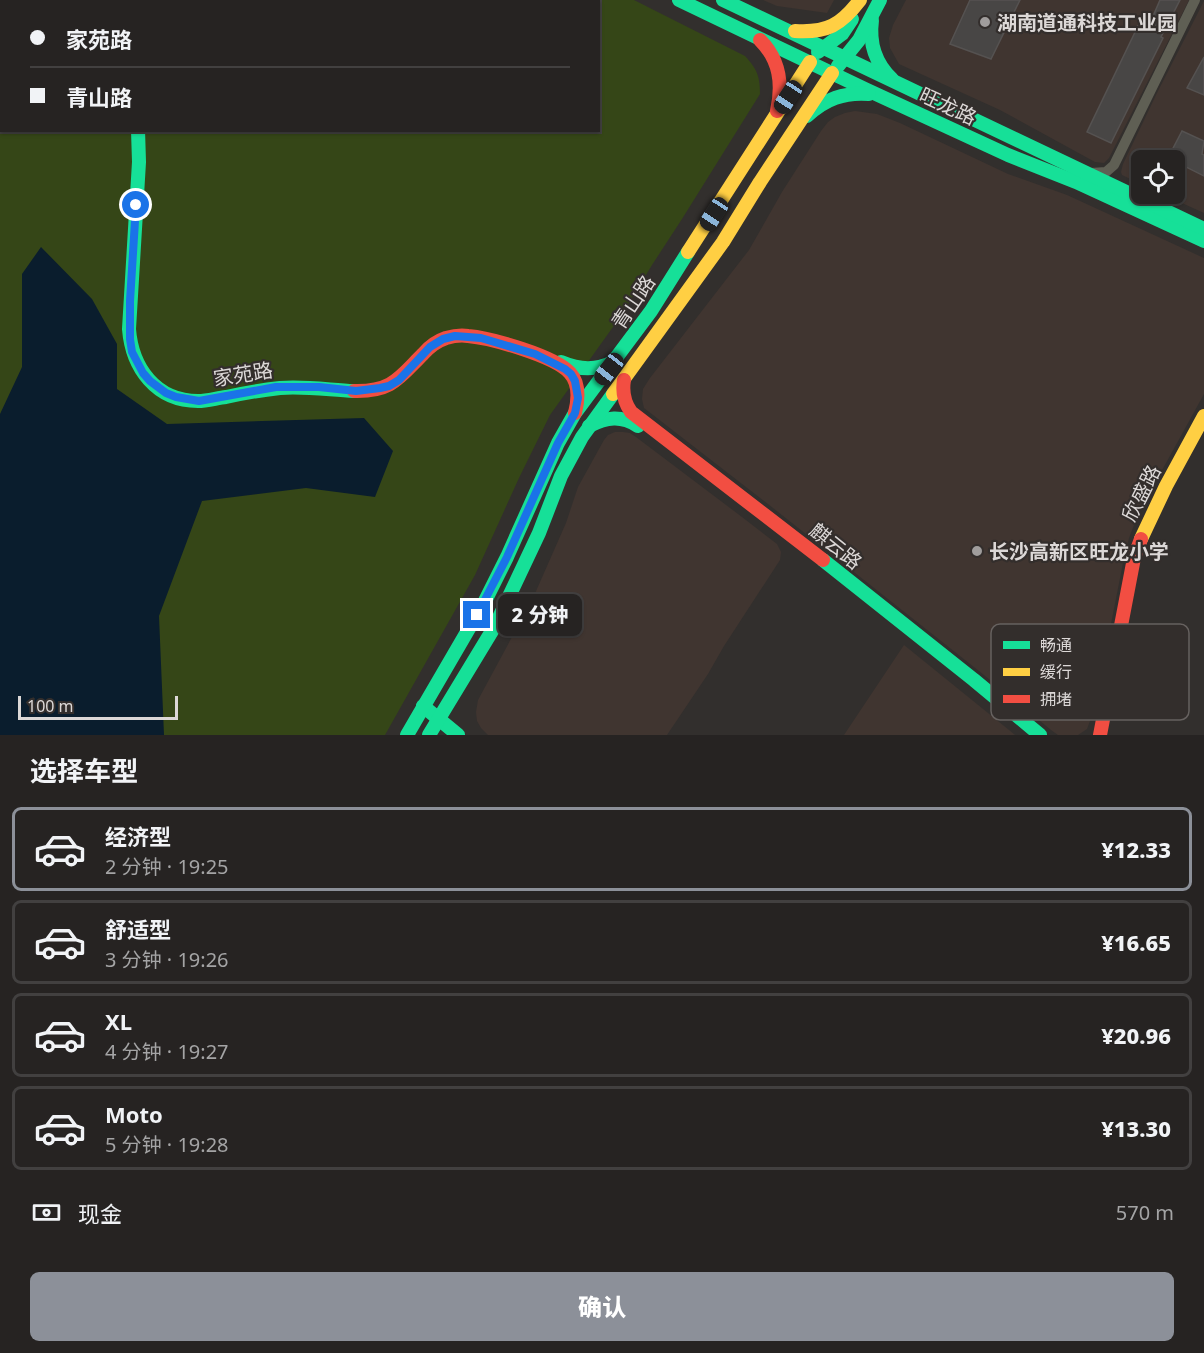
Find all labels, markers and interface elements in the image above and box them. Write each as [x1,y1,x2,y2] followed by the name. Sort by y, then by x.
[997,9,1177,36] place label: 湖南道通科技工业园
[978,15,992,29] marker: 湖南道通科技工业园
[66,24,132,54] text: 家苑路
[771,77,805,117] car
[915,81,981,131] street label: 旺龙路
[66,82,132,112] text: 青山路
[1131,150,1185,204] map controls
[1131,150,1185,204] button: locate
[122,191,149,218] route start
[697,194,731,234] car
[605,270,661,334] street label: 青山路
[591,349,627,389] car
[211,356,275,392] street label: 家苑路
[1115,460,1167,526] street label: 欣盛路
[804,517,868,575] street label: 麒云路
[989,538,1169,565] place label: 长沙高新区旺龙小学
[970,544,984,558] marker: 长沙高新区旺龙小学
[498,594,582,636] callout: 2 分钟
[463,601,490,628] route end
[512,601,568,628] text: 2 分钟
[991,624,1189,720] legend
[1040,634,1072,656] text: 畅通
[1040,661,1072,683] text: 缓行
[1040,688,1072,710] text: 拥堵
[18,693,178,720] scale bar
[27,695,74,717] text: 100 m
[30,752,138,789] text: 选择车型
[105,821,171,851] text: 经济型
[33,822,87,876] icon: car
[1101,834,1171,864] text: ¥12.33
[105,853,229,880] text: 2 分钟 · 19:25
[105,914,171,944] text: 舒适型
[33,915,87,969] icon: car
[1101,927,1171,957] text: ¥16.65
[105,946,229,973] text: 3 分钟 · 19:26
[105,1006,132,1036] text: XL
[33,1008,87,1062] icon: car
[1101,1020,1171,1050] text: ¥20.96
[105,1038,229,1065] text: 4 分钟 · 19:27
[105,1099,163,1129] text: Moto
[33,1101,87,1155] icon: car
[1101,1113,1171,1143] text: ¥13.30
[105,1131,229,1158] text: 5 分钟 · 19:28
[30,1196,63,1229] icon: cash
[78,1198,122,1228] text: 现金
[1116,1199,1174,1226] text: 570 m
[30,1272,1174,1341] button: 确认

